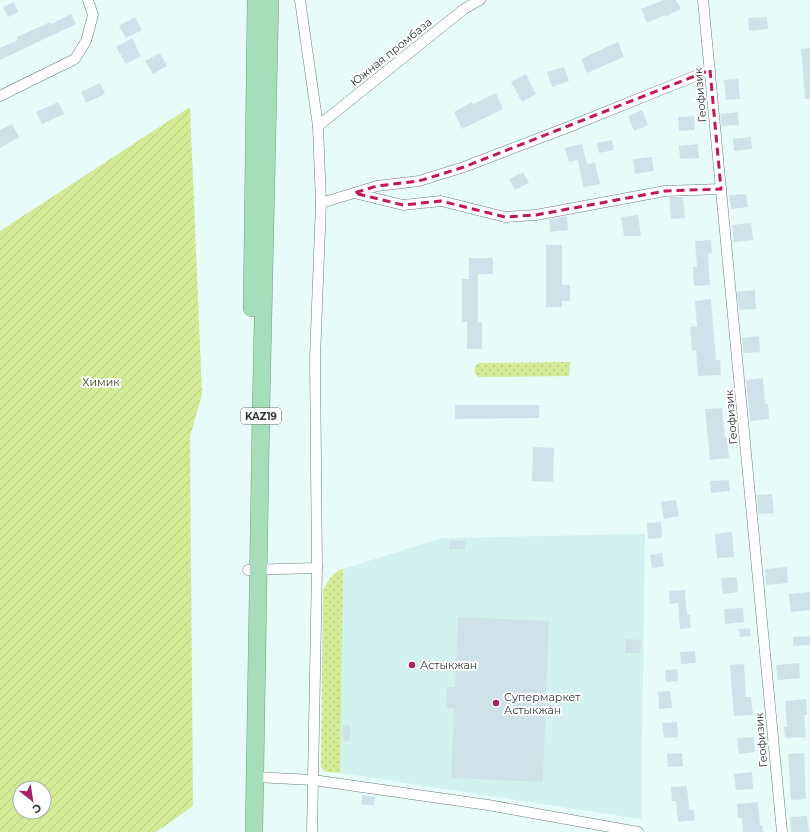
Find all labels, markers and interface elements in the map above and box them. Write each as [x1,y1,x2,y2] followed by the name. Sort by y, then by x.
[347,15,435,89] street label: Южная промбаза
[691,66,709,123] street label: Геофизик
[82,375,120,389] park label: Химик
[722,388,740,445] street label: Геофизик
[241,408,281,424] road number: KAZ19
[420,658,477,672] place label: Астыкжан
[407,660,417,670] marker: Астыкжан
[504,690,581,717] place label: Супермаркет Астыкжан
[491,698,501,708] marker: Супермаркет Астыкжан
[752,711,770,768] street label: Геофизик
[12,780,52,820] north arrow
[30,801,44,817] text: С

